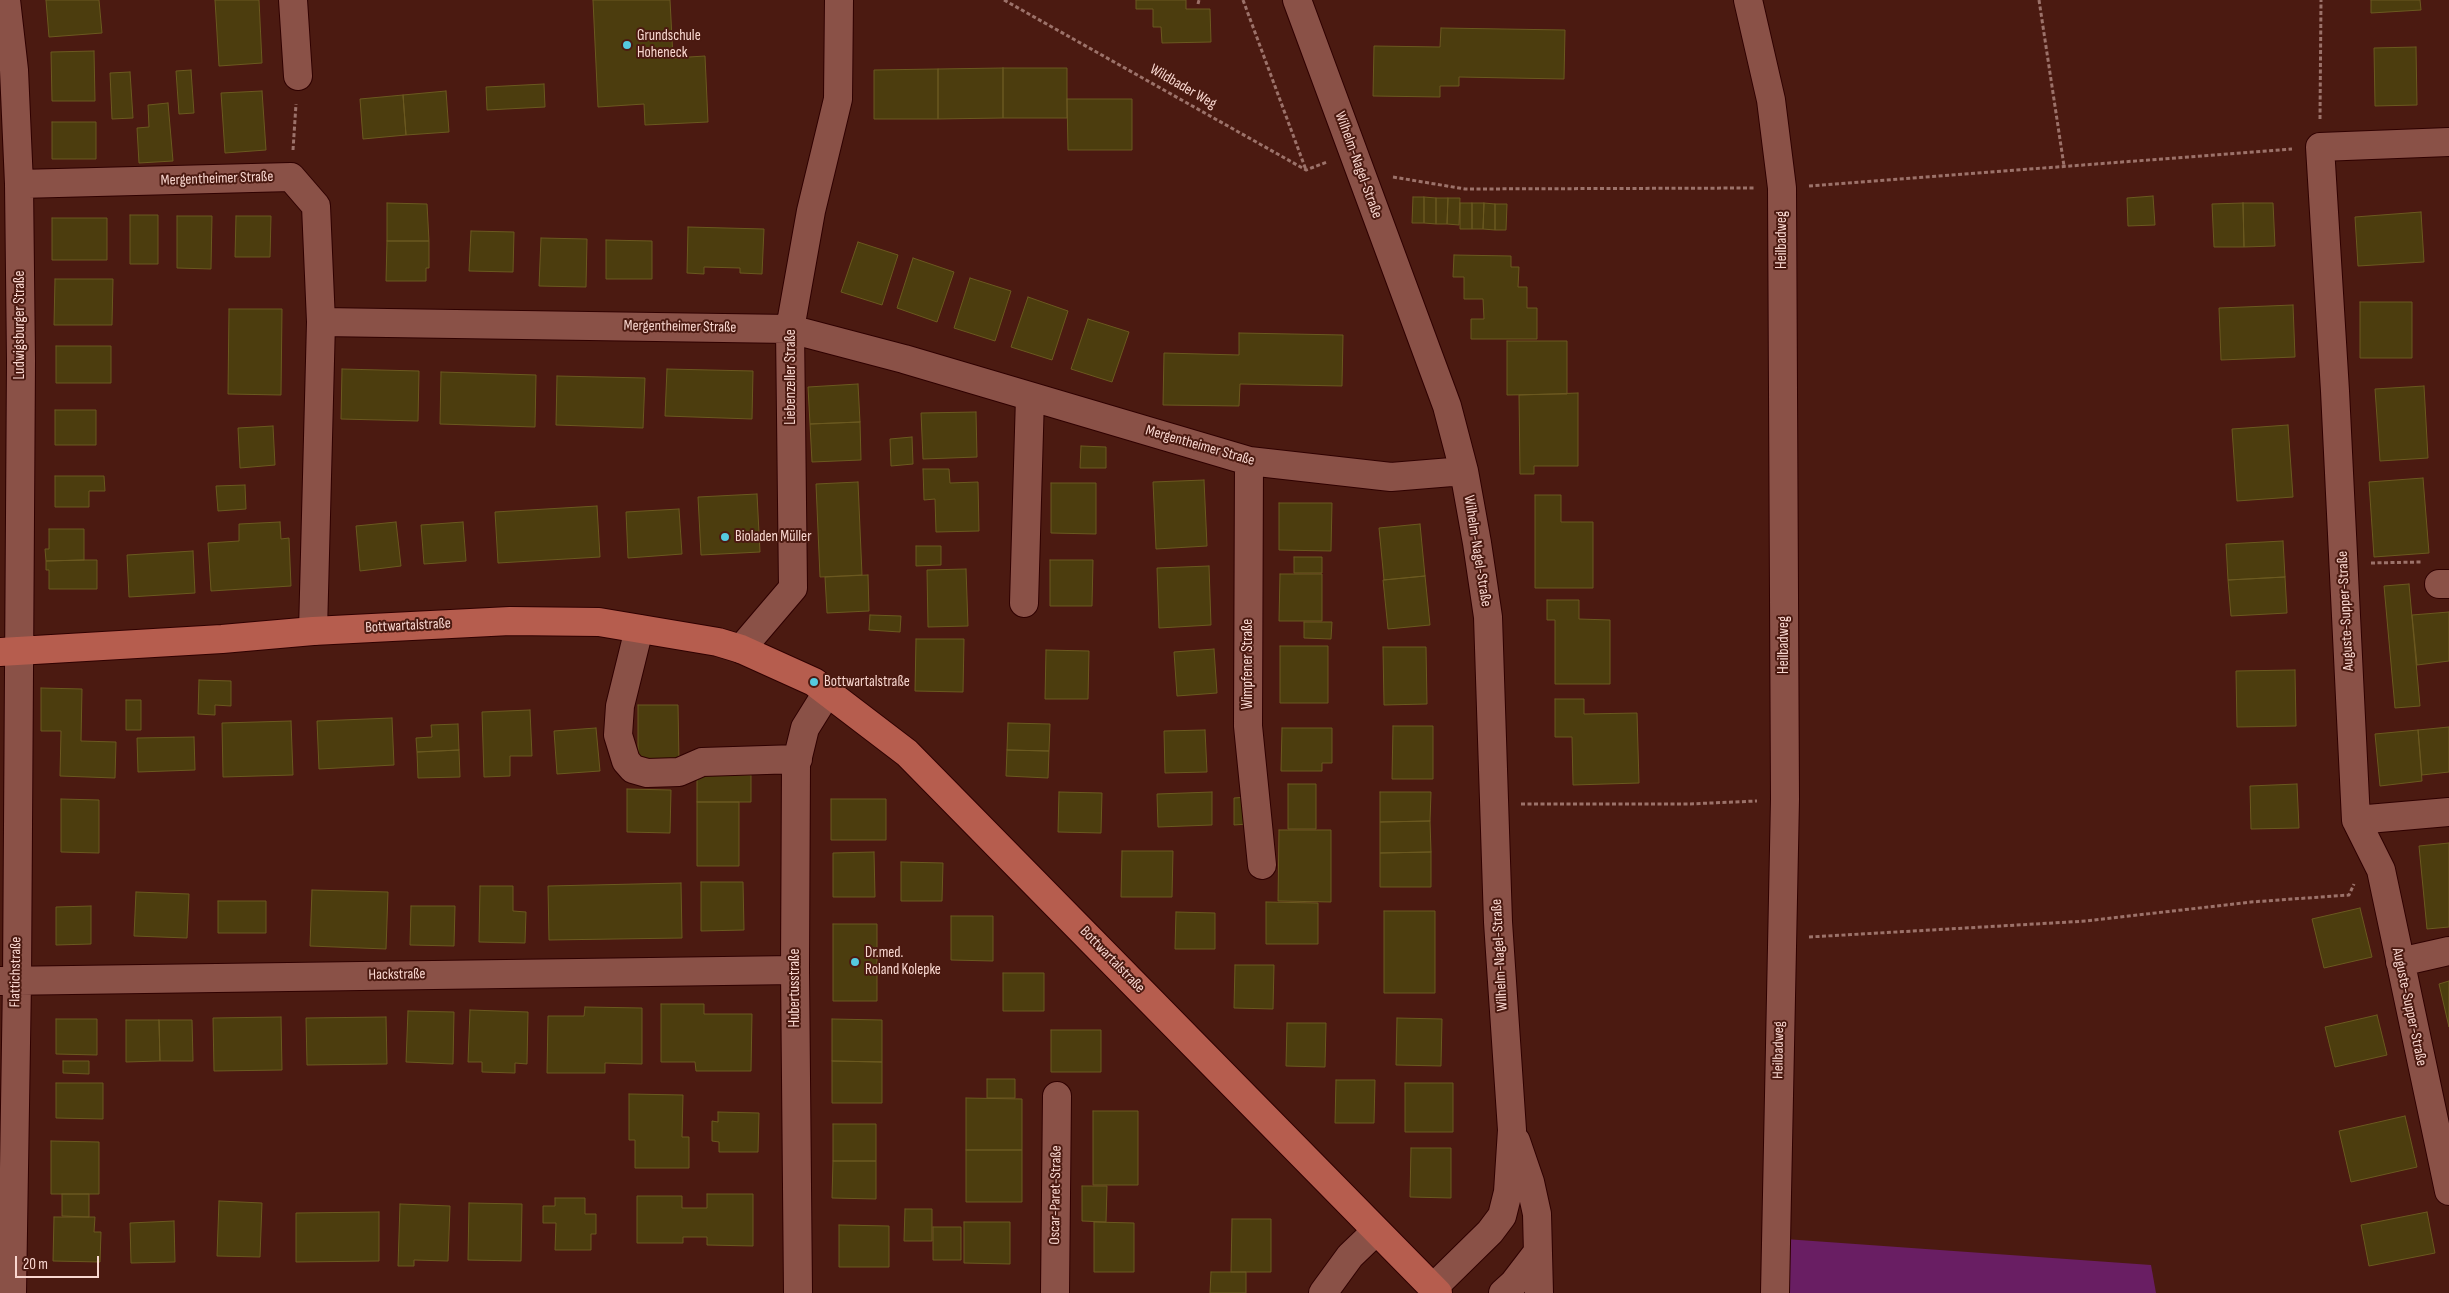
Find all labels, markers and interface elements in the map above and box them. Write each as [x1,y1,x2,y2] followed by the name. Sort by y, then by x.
[637,27,701,62] place label: Grundschule Hoheneck
[621,39,633,51] marker: Grundschule Hoheneck
[1146,61,1220,113] street label: Wildbader Weg
[1330,109,1386,221] street label: Wilhelm-Nagel-Straße
[160,168,274,190] street label: Mergentheimer Straße
[1773,211,1791,269] street label: Heilbadweg
[11,271,29,379] street label: Ludwigsburger Straße
[624,317,736,337] street label: Mergentheimer Straße
[782,329,800,425] street label: Liebenzeller Straße
[1143,422,1257,470] street label: Mergentheimer Straße
[1459,494,1495,608] street label: Wilhelm-Nagel-Straße
[735,528,811,546] place label: Bioladen Müller
[719,531,731,543] marker: Bioladen Müller
[2334,551,2358,671] street label: Auguste-Supper-Straße
[365,615,451,637] street label: Bottwartalstraße
[1775,616,1793,674] street label: Heilbadweg
[1239,619,1257,709] street label: Wimpfener Straße
[824,673,910,691] place label: Bottwartalstraße
[808,676,820,688] marker: Bottwartalstraße
[1488,898,1512,1012] street label: Wilhelm-Nagel-Straße
[1076,923,1148,997] street label: Bottwartalstraße
[6,936,26,1008] street label: Flattichstraße
[865,944,941,979] place label: Dr.med. Roland Kolepke
[2388,946,2430,1068] street label: Auguste-Supper-Straße
[786,949,804,1027] street label: Hubertusstraße
[849,956,861,968] marker: Dr.med. Roland Kolepke
[368,966,426,984] street label: Hackstraße
[1769,1021,1789,1079] street label: Heilbadweg
[1046,1145,1066,1245] street label: Oscar-Paret-Straße
[18,1246,101,1278] scale bar
[23,1255,48,1274] text: 20 m

